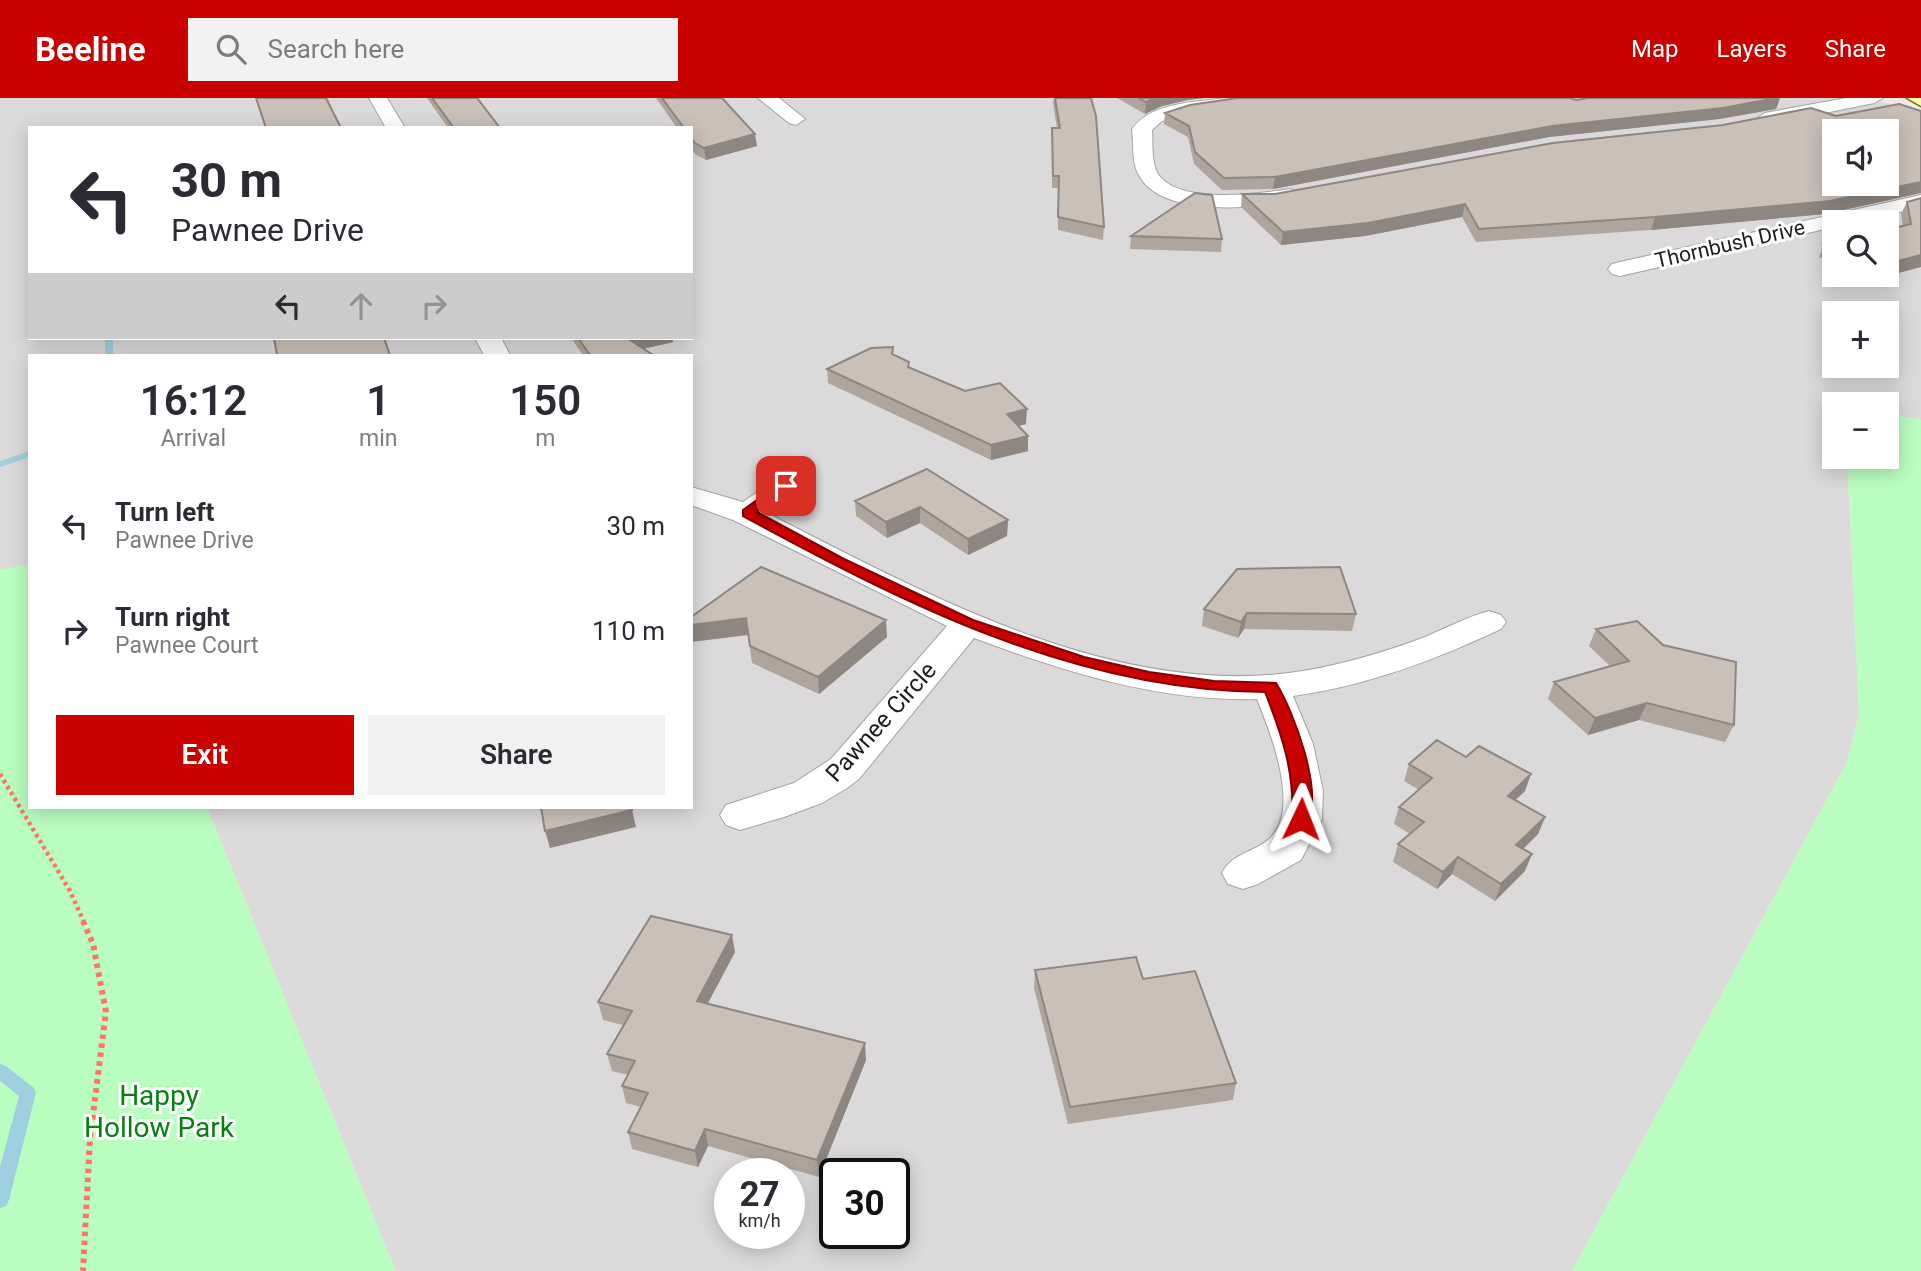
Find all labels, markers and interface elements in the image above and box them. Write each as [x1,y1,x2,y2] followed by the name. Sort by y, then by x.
[188,18,678,81] search box
[35,30,146,69] text: Beeline
[212,30,250,68] icon: search
[268,34,404,64] text: Search here
[1631,35,1679,63] text: Map
[1717,35,1787,63] text: Layers
[1825,35,1886,63] text: Share
[1822,119,1899,469] map controls
[1822,119,1899,196] button: sound
[171,152,282,209] text: 30 m
[56,154,147,245] icon: left
[1822,210,1899,287] button: search
[171,211,364,249] text: Pawnee Drive
[1653,215,1807,273] street label: Thornbush Drive
[269,287,307,325] icon: left
[342,287,380,325] icon: ahead
[415,287,453,325] icon: right
[1822,301,1899,378] button: +
[140,376,247,425] text: 16:12
[366,376,390,425] text: 1
[509,376,581,425] text: 150
[1822,392,1899,469] button: −
[161,425,226,452] text: Arrival
[359,425,397,452] text: min
[535,425,555,452] text: m
[756,456,816,516] pin
[767,467,805,505] icon: arrive
[115,497,214,527] text: Turn left
[56,507,94,545] icon: left
[607,511,665,541] text: 30 m
[115,527,254,554] text: Pawnee Drive
[115,602,230,632] text: Turn right
[56,612,94,650] icon: right
[592,616,665,646] text: 110 m
[115,632,259,659] text: Pawnee Court
[820,656,942,788] street label: Pawnee Circle
[56,715,354,795] button: Exit
[368,715,665,795] button: Share
[1264,782,1338,856] position arrow
[84,1079,235,1144] park label: Happy Hollow Park
[819,1158,910,1249] speed limit sign: 30
[739,1174,780,1215] text: 27
[738,1210,781,1231] text: km/h

